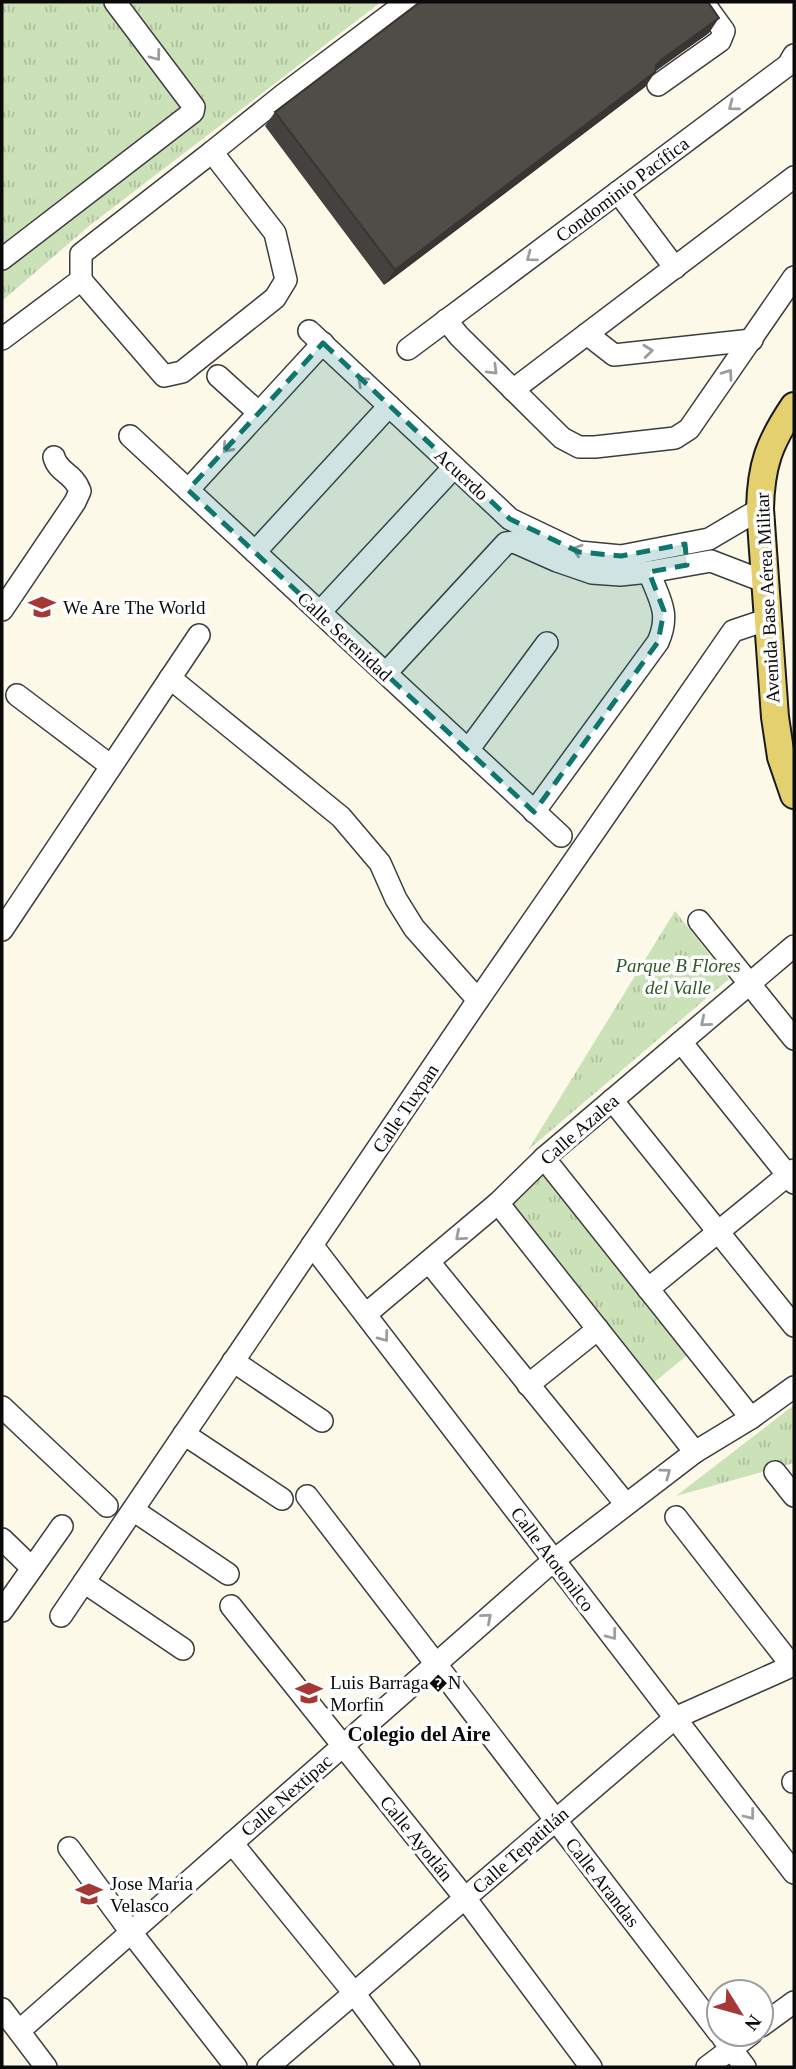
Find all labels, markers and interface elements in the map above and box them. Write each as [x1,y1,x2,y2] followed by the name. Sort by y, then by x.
[147,49,160,61] one-way arrow
[728,98,741,110] one-way arrow
[552,132,693,246] street label: Condominio Pacífica
[526,248,539,261] one-way arrow
[642,344,653,359] one-way arrow
[485,361,498,374] one-way arrow
[720,369,732,382] one-way arrow
[357,376,370,389] one-way arrow
[222,440,235,453] one-way arrow
[431,444,493,504] street label: Acuerdo
[751,491,784,704] street label: Avenida Base Aérea Militar
[571,543,583,558] one-way arrow
[293,587,396,686] street label: Calle Serenidad
[27,592,57,622] school or university icon: We Are The World
[63,597,206,618] place label: We Are The World
[614,955,741,998] park label: Parque B Flores del Valle
[700,1014,713,1026] one-way arrow
[368,1060,443,1156] street label: Calle Tuxpan
[536,1089,623,1169] street label: Calle Azalea
[455,1228,468,1240] one-way arrow
[376,1330,389,1342] one-way arrow
[658,1469,671,1481] one-way arrow
[507,1503,599,1616] street label: Calle Atotonilco
[479,1614,492,1627] one-way arrow
[603,1627,616,1640] one-way arrow
[330,1672,462,1715] place label: Luis Barraga�N Morfin
[294,1678,324,1708] school or university icon: Luis Barraga�N Morfin
[347,1722,491,1746] district label: Colegio del Aire
[237,1750,336,1841] street label: Calle Nextipac
[376,1792,458,1885] street label: Calle Ayotlán
[468,1803,573,1898] street label: Calle Tepatitlán
[742,1808,755,1820] one-way arrow
[561,1834,644,1931] street label: Calle Arandas
[110,1873,193,1916] place label: Jose Maria Velasco
[74,1879,104,1909] school or university icon: Jose Maria Velasco
[705,1978,775,2048] north arrow
[740,2011,766,2035] text: N

